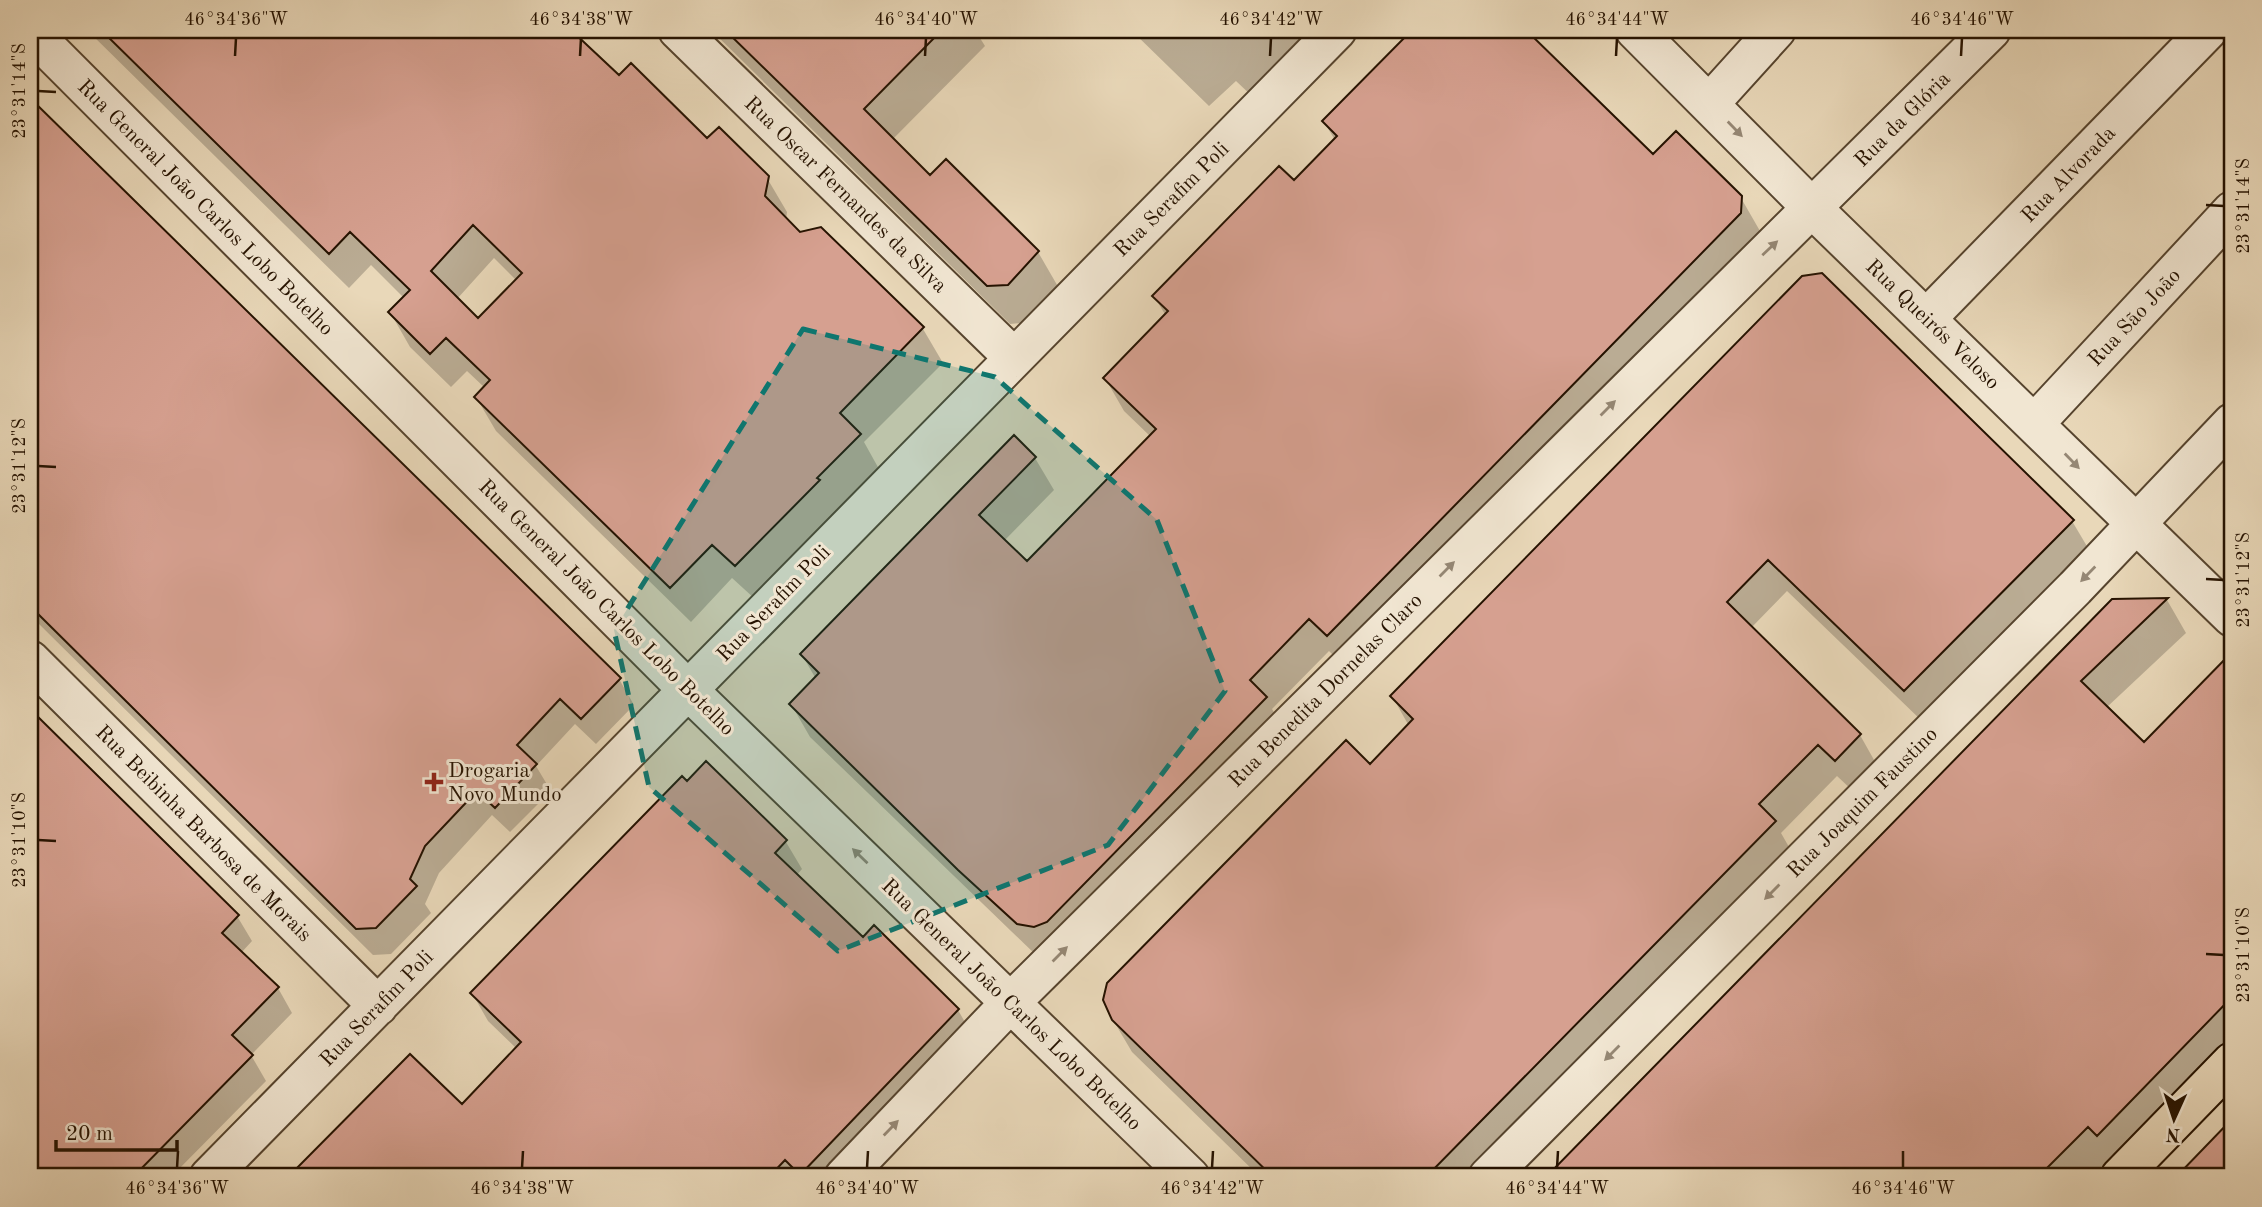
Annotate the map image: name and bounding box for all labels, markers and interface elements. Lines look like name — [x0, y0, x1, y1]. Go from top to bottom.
text: 46°34'36"W — [184, 11, 288, 29]
text: 46°34'38"W — [529, 11, 633, 29]
text: 46°34'40"W — [874, 11, 978, 29]
text: 46°34'42"W — [1219, 11, 1323, 29]
text: 46°34'44"W — [1565, 11, 1669, 29]
text: 46°34'46"W — [1910, 11, 2014, 29]
text: 23°31'14"S — [11, 43, 29, 139]
street label: Rua da Glória — [1851, 68, 1955, 172]
street label: Rua General João Carlos Lobo Botelho — [73, 76, 337, 340]
street label: Rua Oscar Fernandes da Silva — [740, 93, 950, 297]
one-way arrow — [1727, 121, 1744, 138]
street label: Rua Alvorada — [2018, 123, 2120, 227]
street label: Rua Serafim Poli — [1111, 139, 1234, 262]
text: 23°31'14"S — [2235, 158, 2253, 254]
one-way arrow — [1761, 241, 1778, 257]
street label: Rua Queirós Veloso — [1861, 256, 2003, 394]
street label: Rua São João — [2085, 265, 2185, 371]
one-way arrow — [1599, 401, 1616, 417]
text: 23°31'12"S — [11, 418, 29, 514]
one-way arrow — [2064, 452, 2081, 469]
street label: Rua General João Carlos Lobo Botelho — [474, 476, 738, 740]
text: 23°31'12"S — [2235, 532, 2253, 628]
street label: Rua Serafim Poli — [713, 542, 835, 666]
one-way arrow — [1438, 561, 1455, 577]
one-way arrow — [2081, 565, 2097, 582]
street label: Rua Benedita Dornelas Claro — [1225, 590, 1427, 792]
street label: Rua Beibinha Barbosa de Morais — [91, 722, 315, 946]
street label: Rua Joaquim Faustino — [1784, 724, 1942, 882]
place label: Drogaria Novo Mundo — [448, 761, 562, 806]
marker: Drogaria Novo Mundo — [426, 774, 442, 790]
text: 23°31'10"S — [11, 792, 29, 888]
one-way arrow — [853, 848, 869, 865]
street label: Rua General João Carlos Lobo Botelho — [877, 875, 1145, 1135]
one-way arrow — [1764, 883, 1781, 900]
text: 23°31'10"S — [2235, 907, 2253, 1003]
one-way arrow — [1051, 945, 1068, 962]
street label: Rua Serafim Poli — [316, 947, 438, 1071]
one-way arrow — [1604, 1044, 1620, 1061]
north arrow — [2140, 1084, 2210, 1154]
scale bar — [56, 1109, 177, 1153]
one-way arrow — [882, 1120, 898, 1137]
text: 20 m — [66, 1124, 113, 1145]
text: N — [2165, 1124, 2181, 1143]
text: 46°34'36"W — [125, 1180, 229, 1198]
text: 46°34'38"W — [470, 1180, 574, 1198]
text: 46°34'40"W — [815, 1180, 919, 1198]
text: 46°34'42"W — [1160, 1180, 1264, 1198]
text: 46°34'44"W — [1505, 1180, 1609, 1198]
text: 46°34'46"W — [1851, 1180, 1955, 1198]

